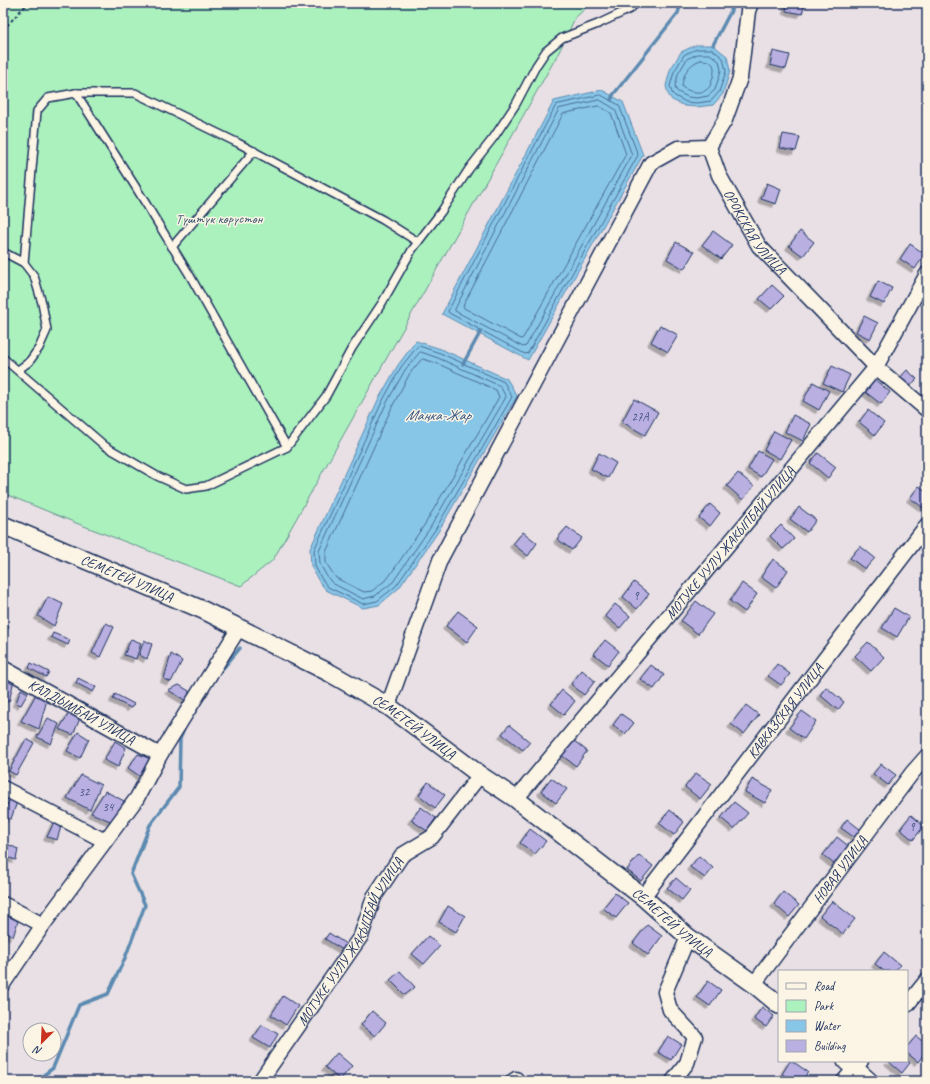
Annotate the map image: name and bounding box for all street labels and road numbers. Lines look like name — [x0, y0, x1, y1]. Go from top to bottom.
street label: ОРОКСКАЯ УЛИЦА — [720, 186, 790, 278]
street label: МОТУКЕ УУЛУ ЖАКЫПБАЙ УЛИЦА — [662, 462, 799, 623]
street label: СЕМЕТЕЙ УЛИЦА — [78, 551, 177, 606]
street label: КАВКАЗСКАЯ УЛИЦА — [744, 660, 828, 762]
street label: КАЛДЫМБАЙ УЛИЦА — [25, 676, 138, 749]
street label: СЕМЕТЕЙ УЛИЦА — [369, 691, 460, 763]
street label: НОВАЯ УЛИЦА — [809, 832, 871, 907]
street label: МОТУКЕ УУЛУ ЖАКЫПБАЙ УЛИЦА — [294, 854, 408, 1029]
street label: СЕМЕТЕЙ УЛИЦА — [629, 884, 716, 961]

